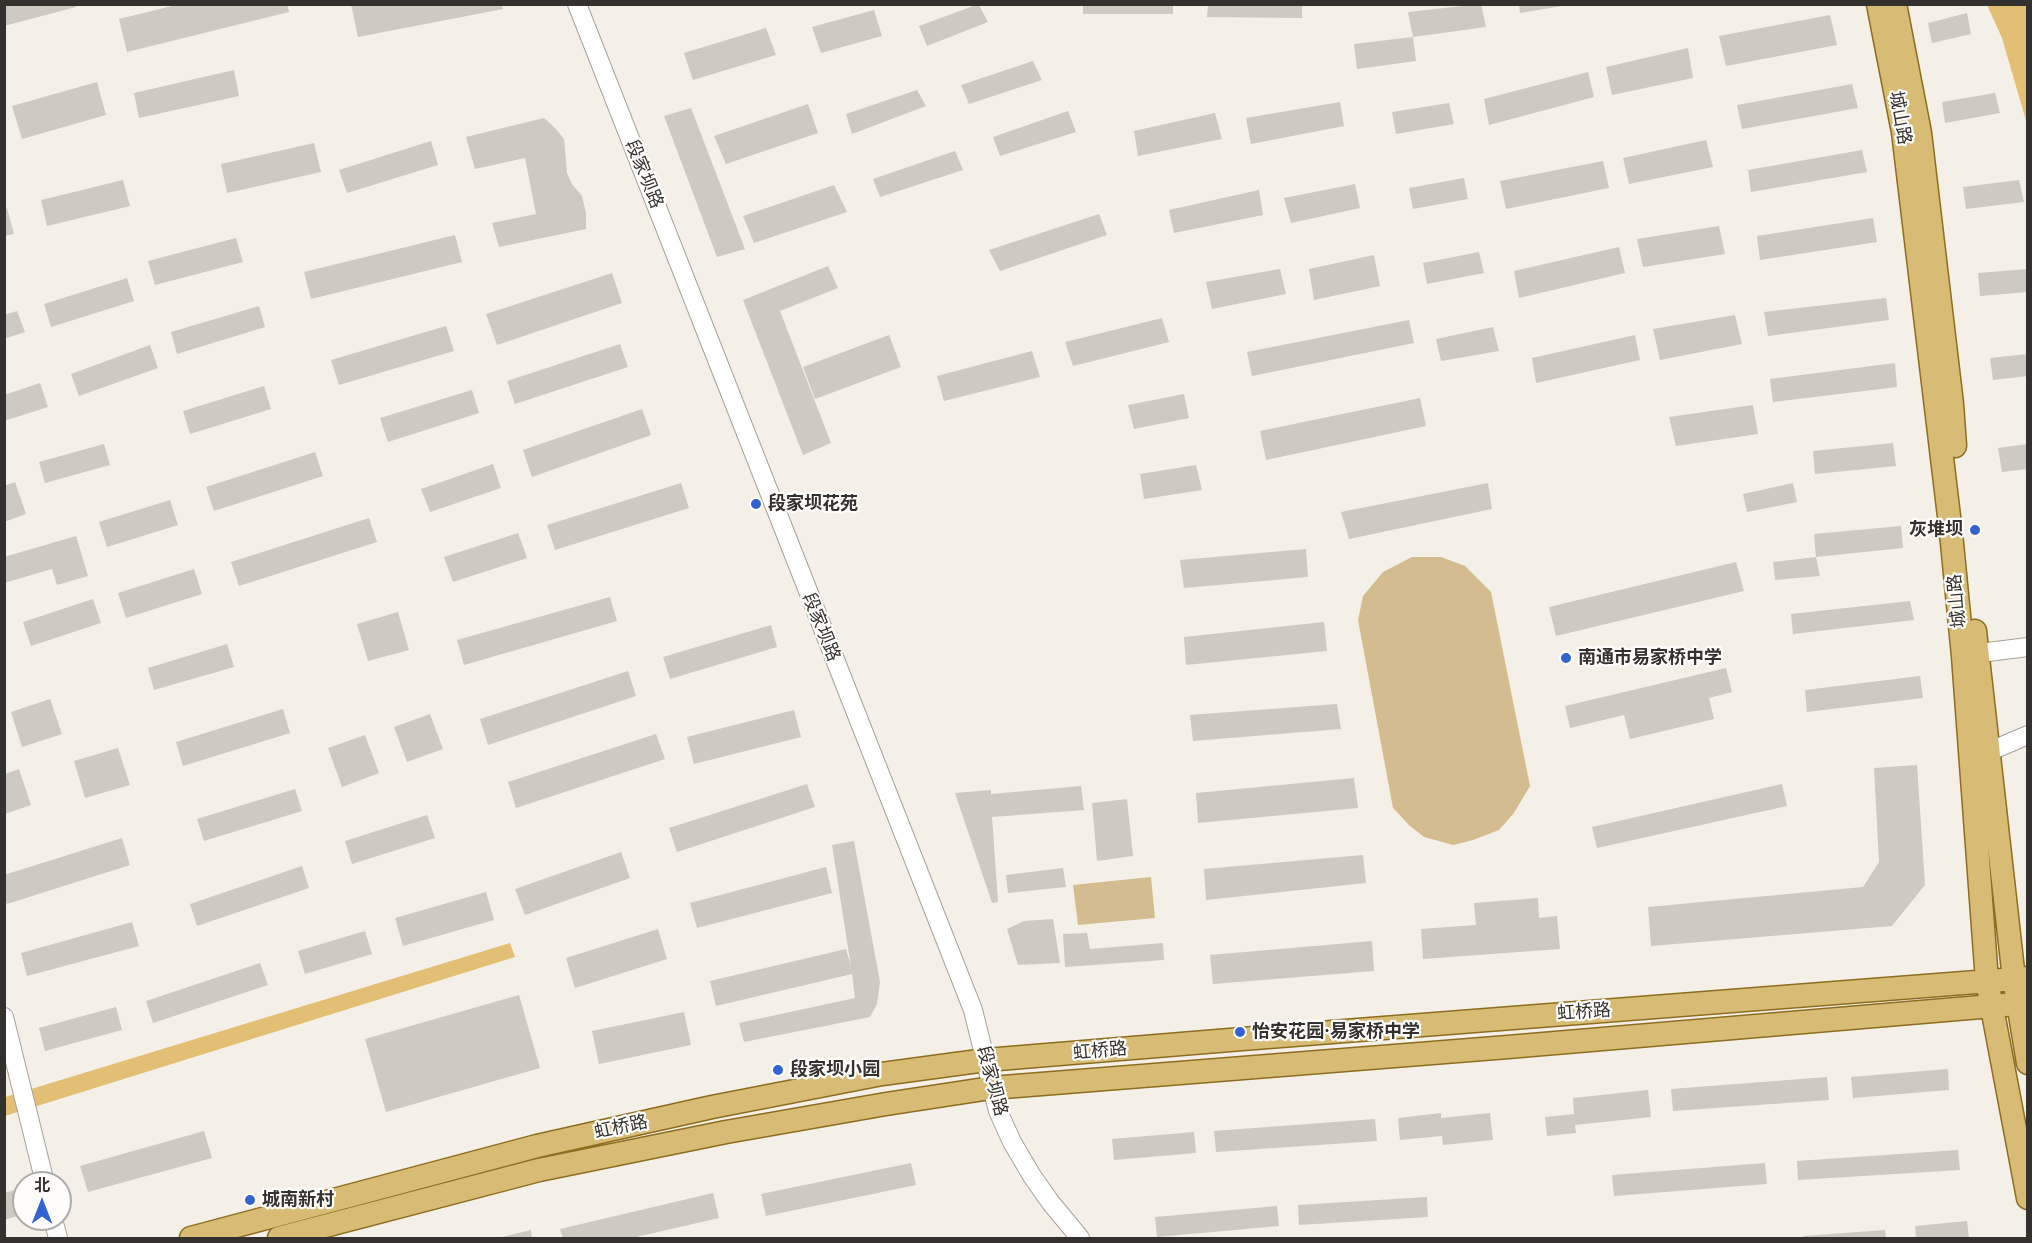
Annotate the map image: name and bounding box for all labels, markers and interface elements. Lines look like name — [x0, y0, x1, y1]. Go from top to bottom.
street label: 城山路 — [1885, 90, 1915, 146]
street label: 段家坝路 — [621, 137, 667, 211]
place label: 段家坝花苑 — [768, 493, 858, 515]
marker: 段家坝花苑 — [749, 497, 763, 511]
place label: 灰堆坝 — [1909, 519, 1963, 541]
marker: 灰堆坝 — [1968, 523, 1982, 537]
street label: 城山路 — [1944, 573, 1970, 629]
street label: 段家坝路 — [798, 590, 844, 664]
place label: 南通市易家桥中学 — [1578, 647, 1722, 669]
marker: 南通市易家桥中学 — [1559, 651, 1573, 665]
street label: 虹桥路 — [1556, 999, 1612, 1025]
place label: 怡安花园·易家桥中学 — [1252, 1021, 1420, 1043]
marker: 怡安花园·易家桥中学 — [1233, 1025, 1247, 1039]
street label: 虹桥路 — [1072, 1038, 1128, 1064]
street label: 段家坝路 — [972, 1043, 1012, 1119]
place label: 段家坝小园 — [790, 1059, 880, 1081]
marker: 段家坝小园 — [771, 1063, 785, 1077]
street label: 虹桥路 — [592, 1111, 650, 1143]
north arrow — [12, 1171, 72, 1231]
text: 北 — [34, 1175, 50, 1195]
place label: 城南新村 — [262, 1189, 334, 1211]
marker: 城南新村 — [243, 1193, 257, 1207]

